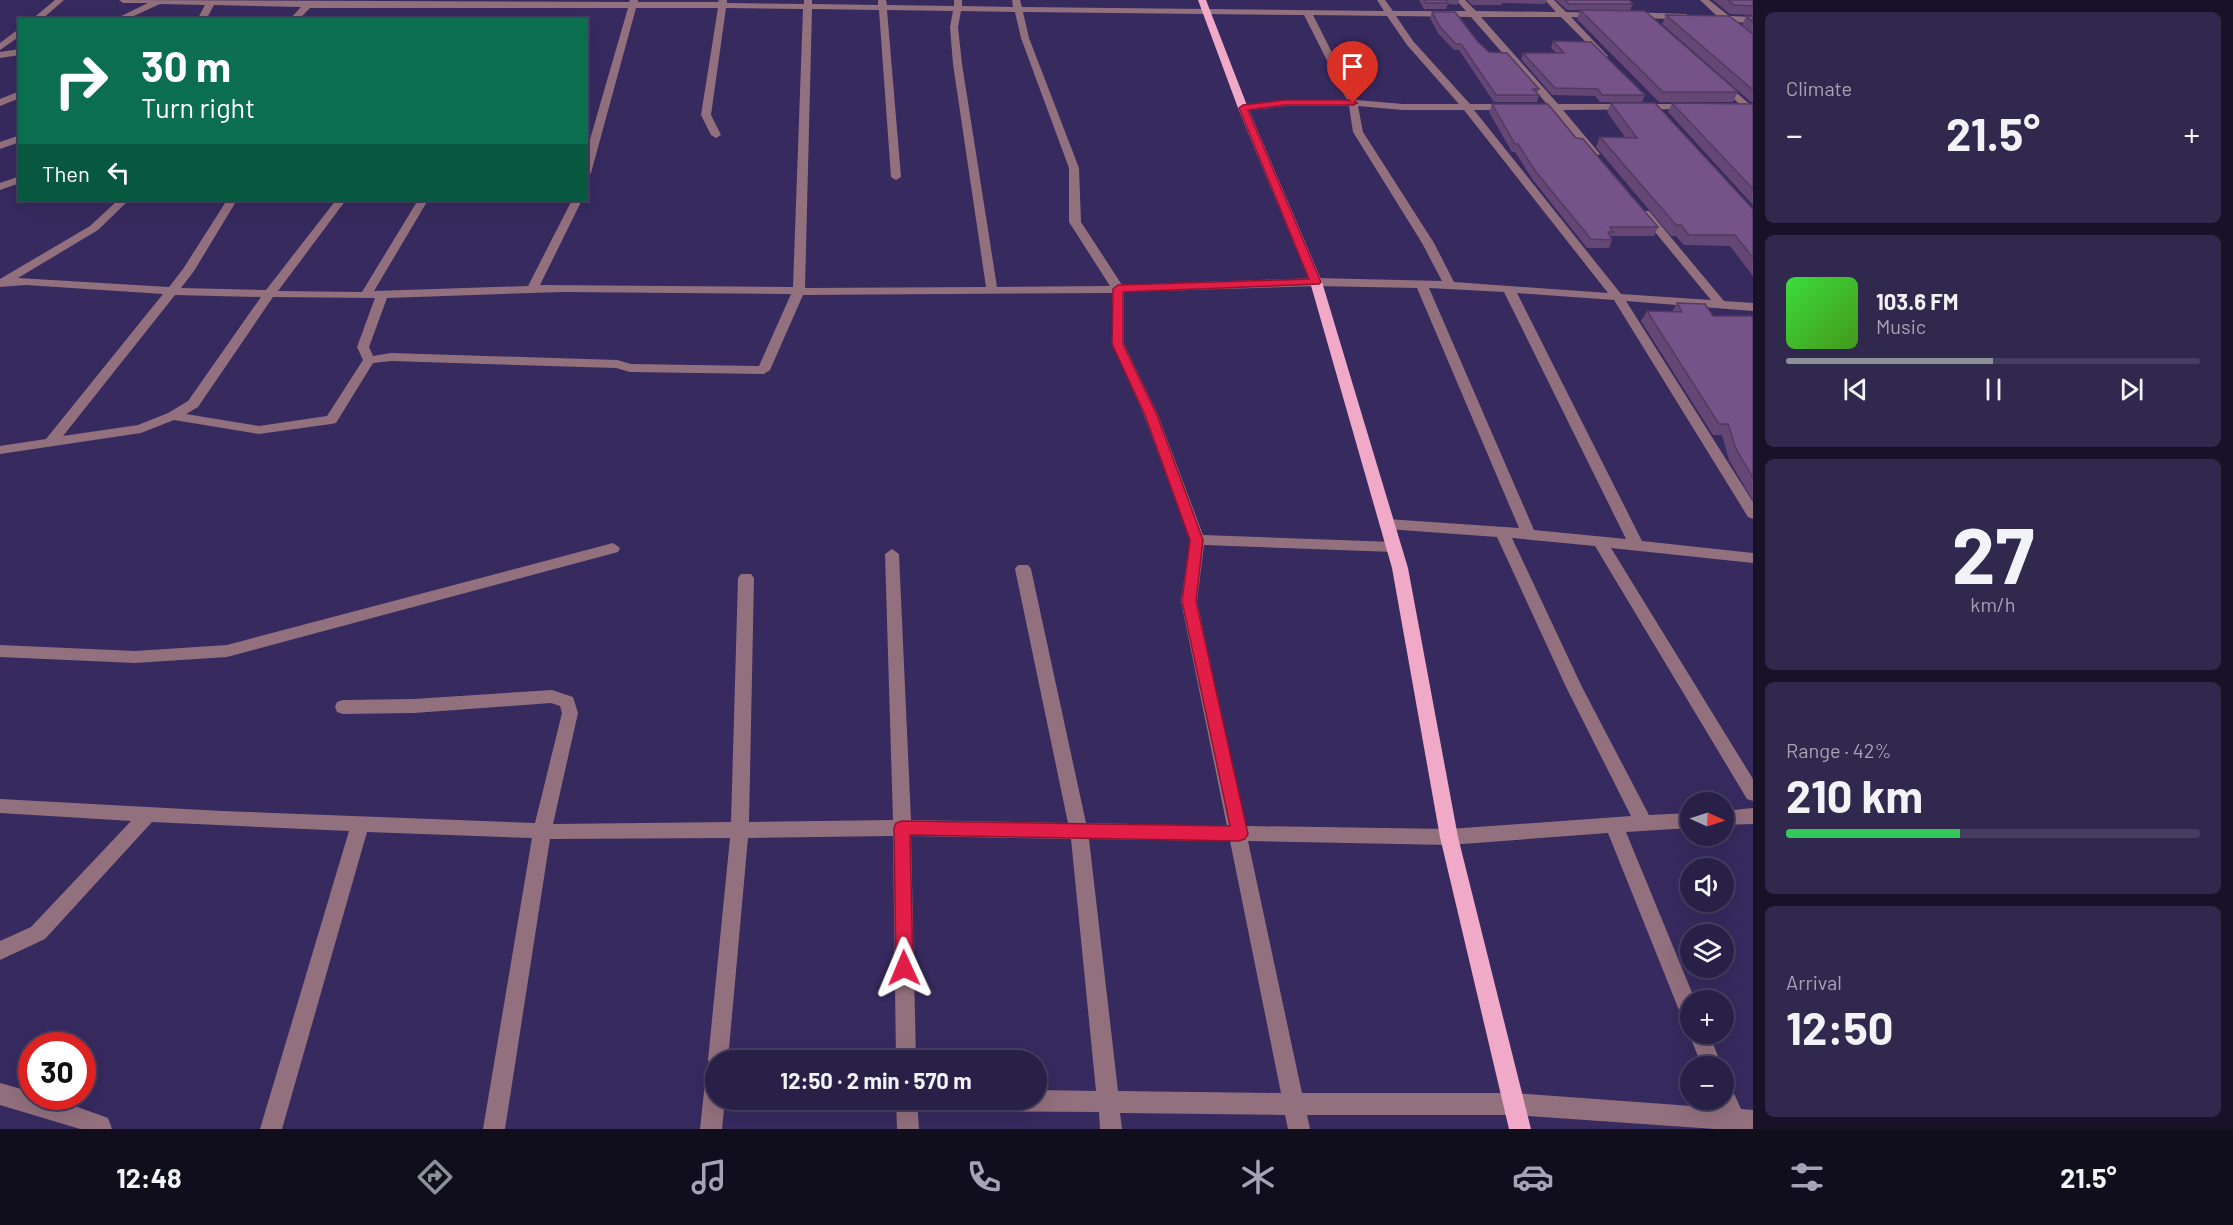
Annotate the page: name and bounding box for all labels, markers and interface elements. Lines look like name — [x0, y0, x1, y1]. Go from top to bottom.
text: 30 m — [141, 40, 231, 90]
pin — [1327, 41, 1378, 103]
icon: right — [42, 42, 120, 120]
icon: arrive — [1336, 50, 1369, 83]
text: Climate — [1786, 76, 1852, 100]
text: Turn right — [141, 91, 255, 123]
text: 21.5° — [1946, 106, 2040, 160]
text: − — [1786, 114, 1803, 154]
text: + — [2184, 114, 2200, 154]
icon: left — [102, 156, 135, 189]
text: Then — [42, 160, 90, 186]
text: 103.6 FM — [1876, 288, 1958, 314]
text: Music — [1876, 314, 1926, 338]
icon: previous — [1839, 373, 1872, 406]
icon: pause — [1977, 373, 2010, 406]
icon: next — [2115, 373, 2148, 406]
text: 27 — [1952, 506, 2034, 600]
text: km/h — [1970, 592, 2016, 616]
text: Range · 42% — [1786, 738, 1892, 762]
text: 210 km — [1786, 768, 1923, 822]
north arrow — [1680, 792, 1734, 846]
map controls — [1680, 792, 1734, 1110]
button: sound — [1680, 858, 1734, 912]
button: layers — [1680, 924, 1734, 978]
position arrow — [872, 936, 936, 1000]
text: Arrival — [1786, 970, 1842, 994]
button: + — [1680, 990, 1734, 1044]
text: 12:50 — [1786, 1000, 1893, 1054]
speed limit sign: 30 — [18, 1032, 96, 1110]
button: − — [1680, 1056, 1734, 1110]
text: 12:50 · 2 min · 570 m — [780, 1067, 972, 1093]
icon: directions — [414, 1156, 456, 1198]
icon: music — [688, 1156, 730, 1198]
icon: phone — [963, 1156, 1005, 1198]
icon: climate — [1237, 1156, 1279, 1198]
icon: car — [1512, 1156, 1554, 1198]
icon: filters — [1786, 1156, 1828, 1198]
text: 12:48 — [116, 1161, 182, 1193]
text: 21.5° — [2060, 1161, 2117, 1193]

